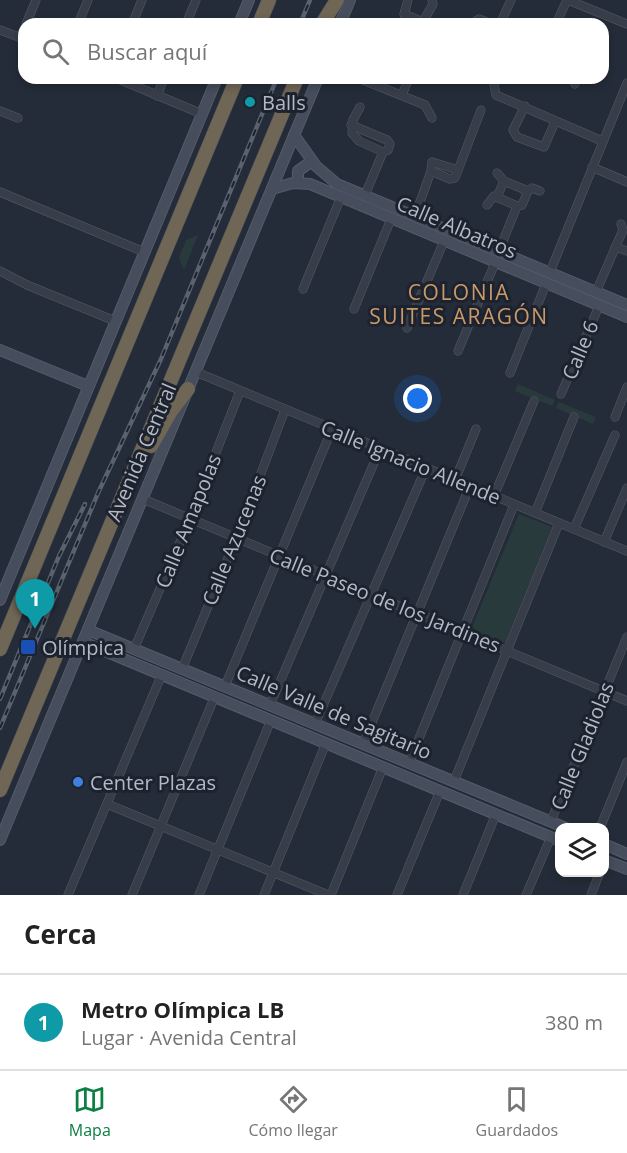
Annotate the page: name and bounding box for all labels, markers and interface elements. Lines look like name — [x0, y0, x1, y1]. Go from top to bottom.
search box — [18, 18, 609, 84]
icon: search — [39, 35, 72, 68]
text: Buscar aquí — [87, 36, 207, 66]
place label: Balls — [262, 89, 306, 116]
marker: Balls — [243, 95, 257, 109]
street label: Calle Albatros — [393, 190, 521, 264]
district label: COLONIA SUITES ARAGÓN — [369, 278, 549, 330]
street label: Calle 6 — [556, 316, 604, 384]
street label: Avenida Central — [100, 379, 182, 525]
your location — [403, 384, 432, 413]
street label: Calle Ignacio Allende — [317, 414, 505, 510]
street label: Calle Amapolas — [149, 450, 227, 592]
street label: Calle Azucenas — [196, 471, 272, 609]
street label: Calle Paseo de los Jardines — [266, 541, 504, 659]
pin: 1 — [15, 580, 54, 629]
place label: Olímpica — [42, 634, 124, 661]
marker: Olímpica — [19, 638, 37, 656]
street label: Calle Valle de Sagitario — [232, 659, 436, 765]
street label: Calle Gladiolas — [544, 678, 620, 814]
place label: Center Plazas — [90, 769, 216, 796]
marker: Center Plazas — [71, 775, 85, 789]
map controls — [555, 823, 609, 877]
button: layers — [555, 823, 609, 877]
text: Cerca — [24, 916, 97, 952]
text: Metro Olímpica LB — [81, 994, 284, 1024]
text: 1 — [38, 1009, 49, 1036]
text: 380 m — [545, 1009, 603, 1036]
text: Lugar · Avenida Central — [81, 1024, 297, 1051]
tab: Mapa — [69, 1083, 111, 1141]
tab: Cómo llegar — [248, 1083, 338, 1141]
tab: Guardados — [476, 1083, 558, 1141]

